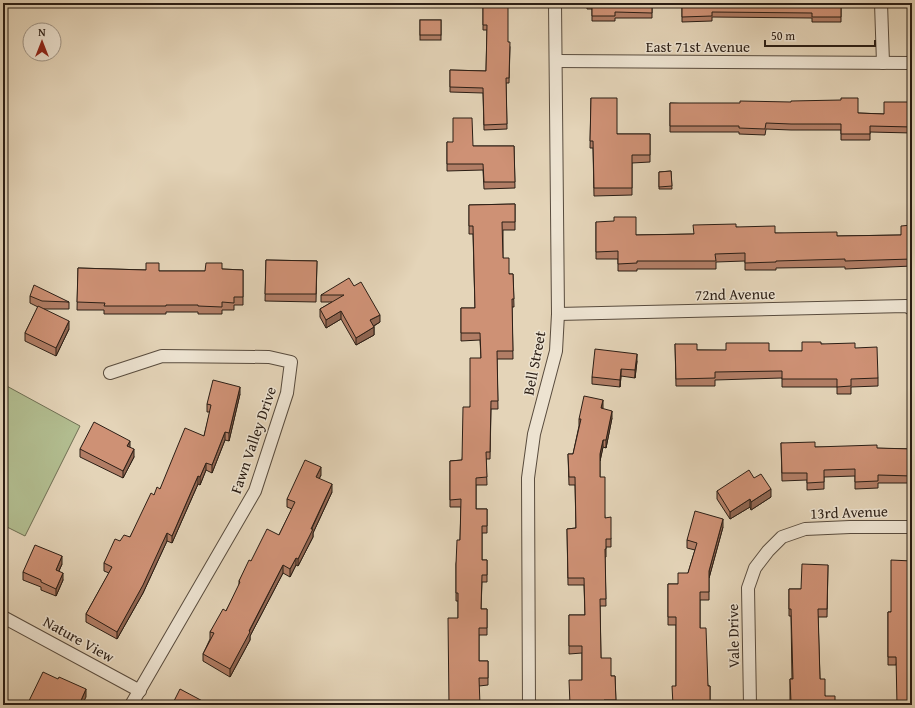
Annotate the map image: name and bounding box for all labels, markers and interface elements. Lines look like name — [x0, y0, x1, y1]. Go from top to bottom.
north arrow — [22, 22, 62, 62]
scale bar — [765, 22, 875, 48]
text: N — [38, 24, 46, 40]
text: 50 m — [771, 27, 795, 44]
street label: East 71st Avenue — [646, 36, 750, 57]
street label: 72nd Avenue — [695, 283, 775, 305]
street label: Bell Street — [517, 328, 551, 397]
street label: Fawn Valley Drive — [225, 384, 281, 496]
street label: 13rd Avenue — [810, 500, 888, 524]
street label: Vale Drive — [722, 604, 744, 668]
street label: Nature View — [40, 611, 119, 667]

